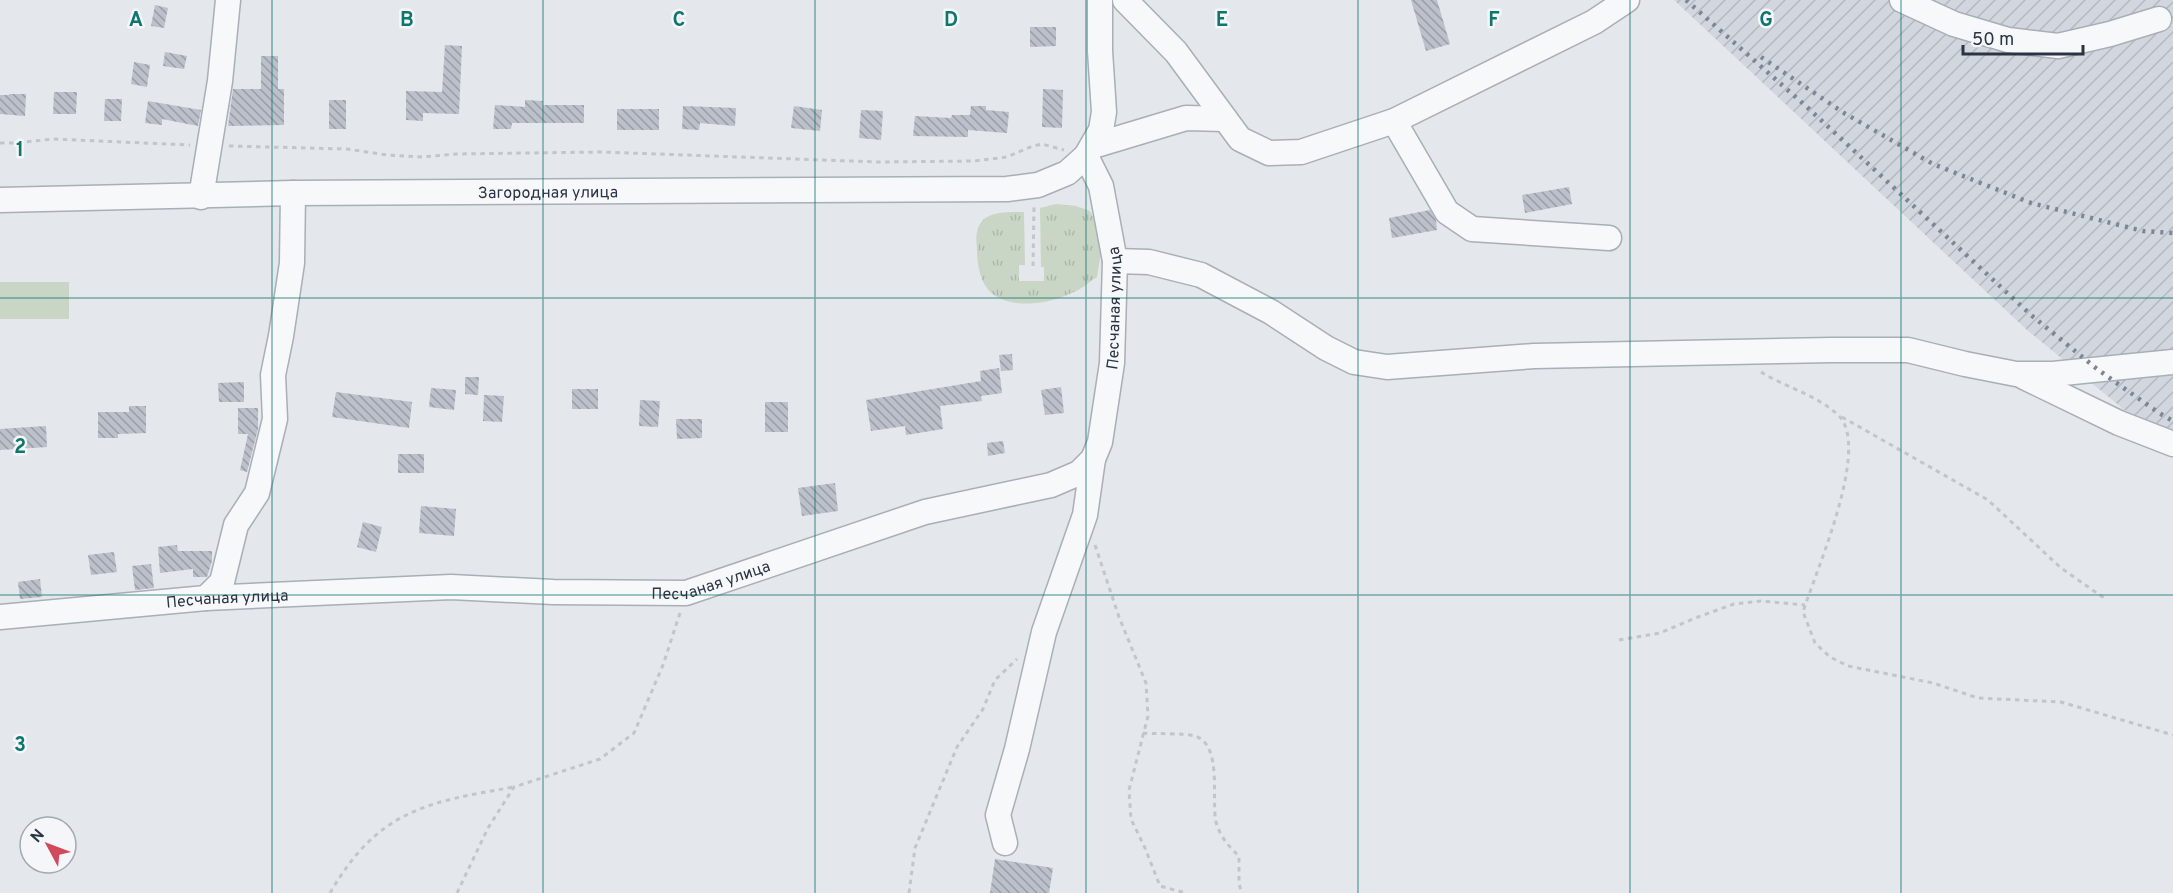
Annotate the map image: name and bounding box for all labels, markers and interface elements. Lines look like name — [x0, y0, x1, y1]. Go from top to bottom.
text: A — [129, 8, 143, 34]
text: B — [400, 8, 414, 34]
text: C — [673, 8, 685, 34]
text: D — [944, 8, 958, 34]
text: E — [1216, 8, 1228, 34]
text: F — [1488, 8, 1500, 34]
text: G — [1759, 8, 1773, 34]
scale bar — [1963, 18, 2083, 56]
text: 50 m — [1972, 29, 2014, 52]
text: 1 — [16, 138, 24, 164]
street label: Загородная улица — [478, 183, 618, 204]
street label: Песчаная улица — [1103, 245, 1128, 371]
text: 2 — [14, 435, 26, 461]
street label: Песчаная улица — [651, 557, 773, 605]
street label: Песчаная улица — [165, 586, 289, 614]
text: 3 — [14, 733, 26, 759]
north arrow — [18, 815, 78, 875]
text: N — [27, 826, 50, 847]

